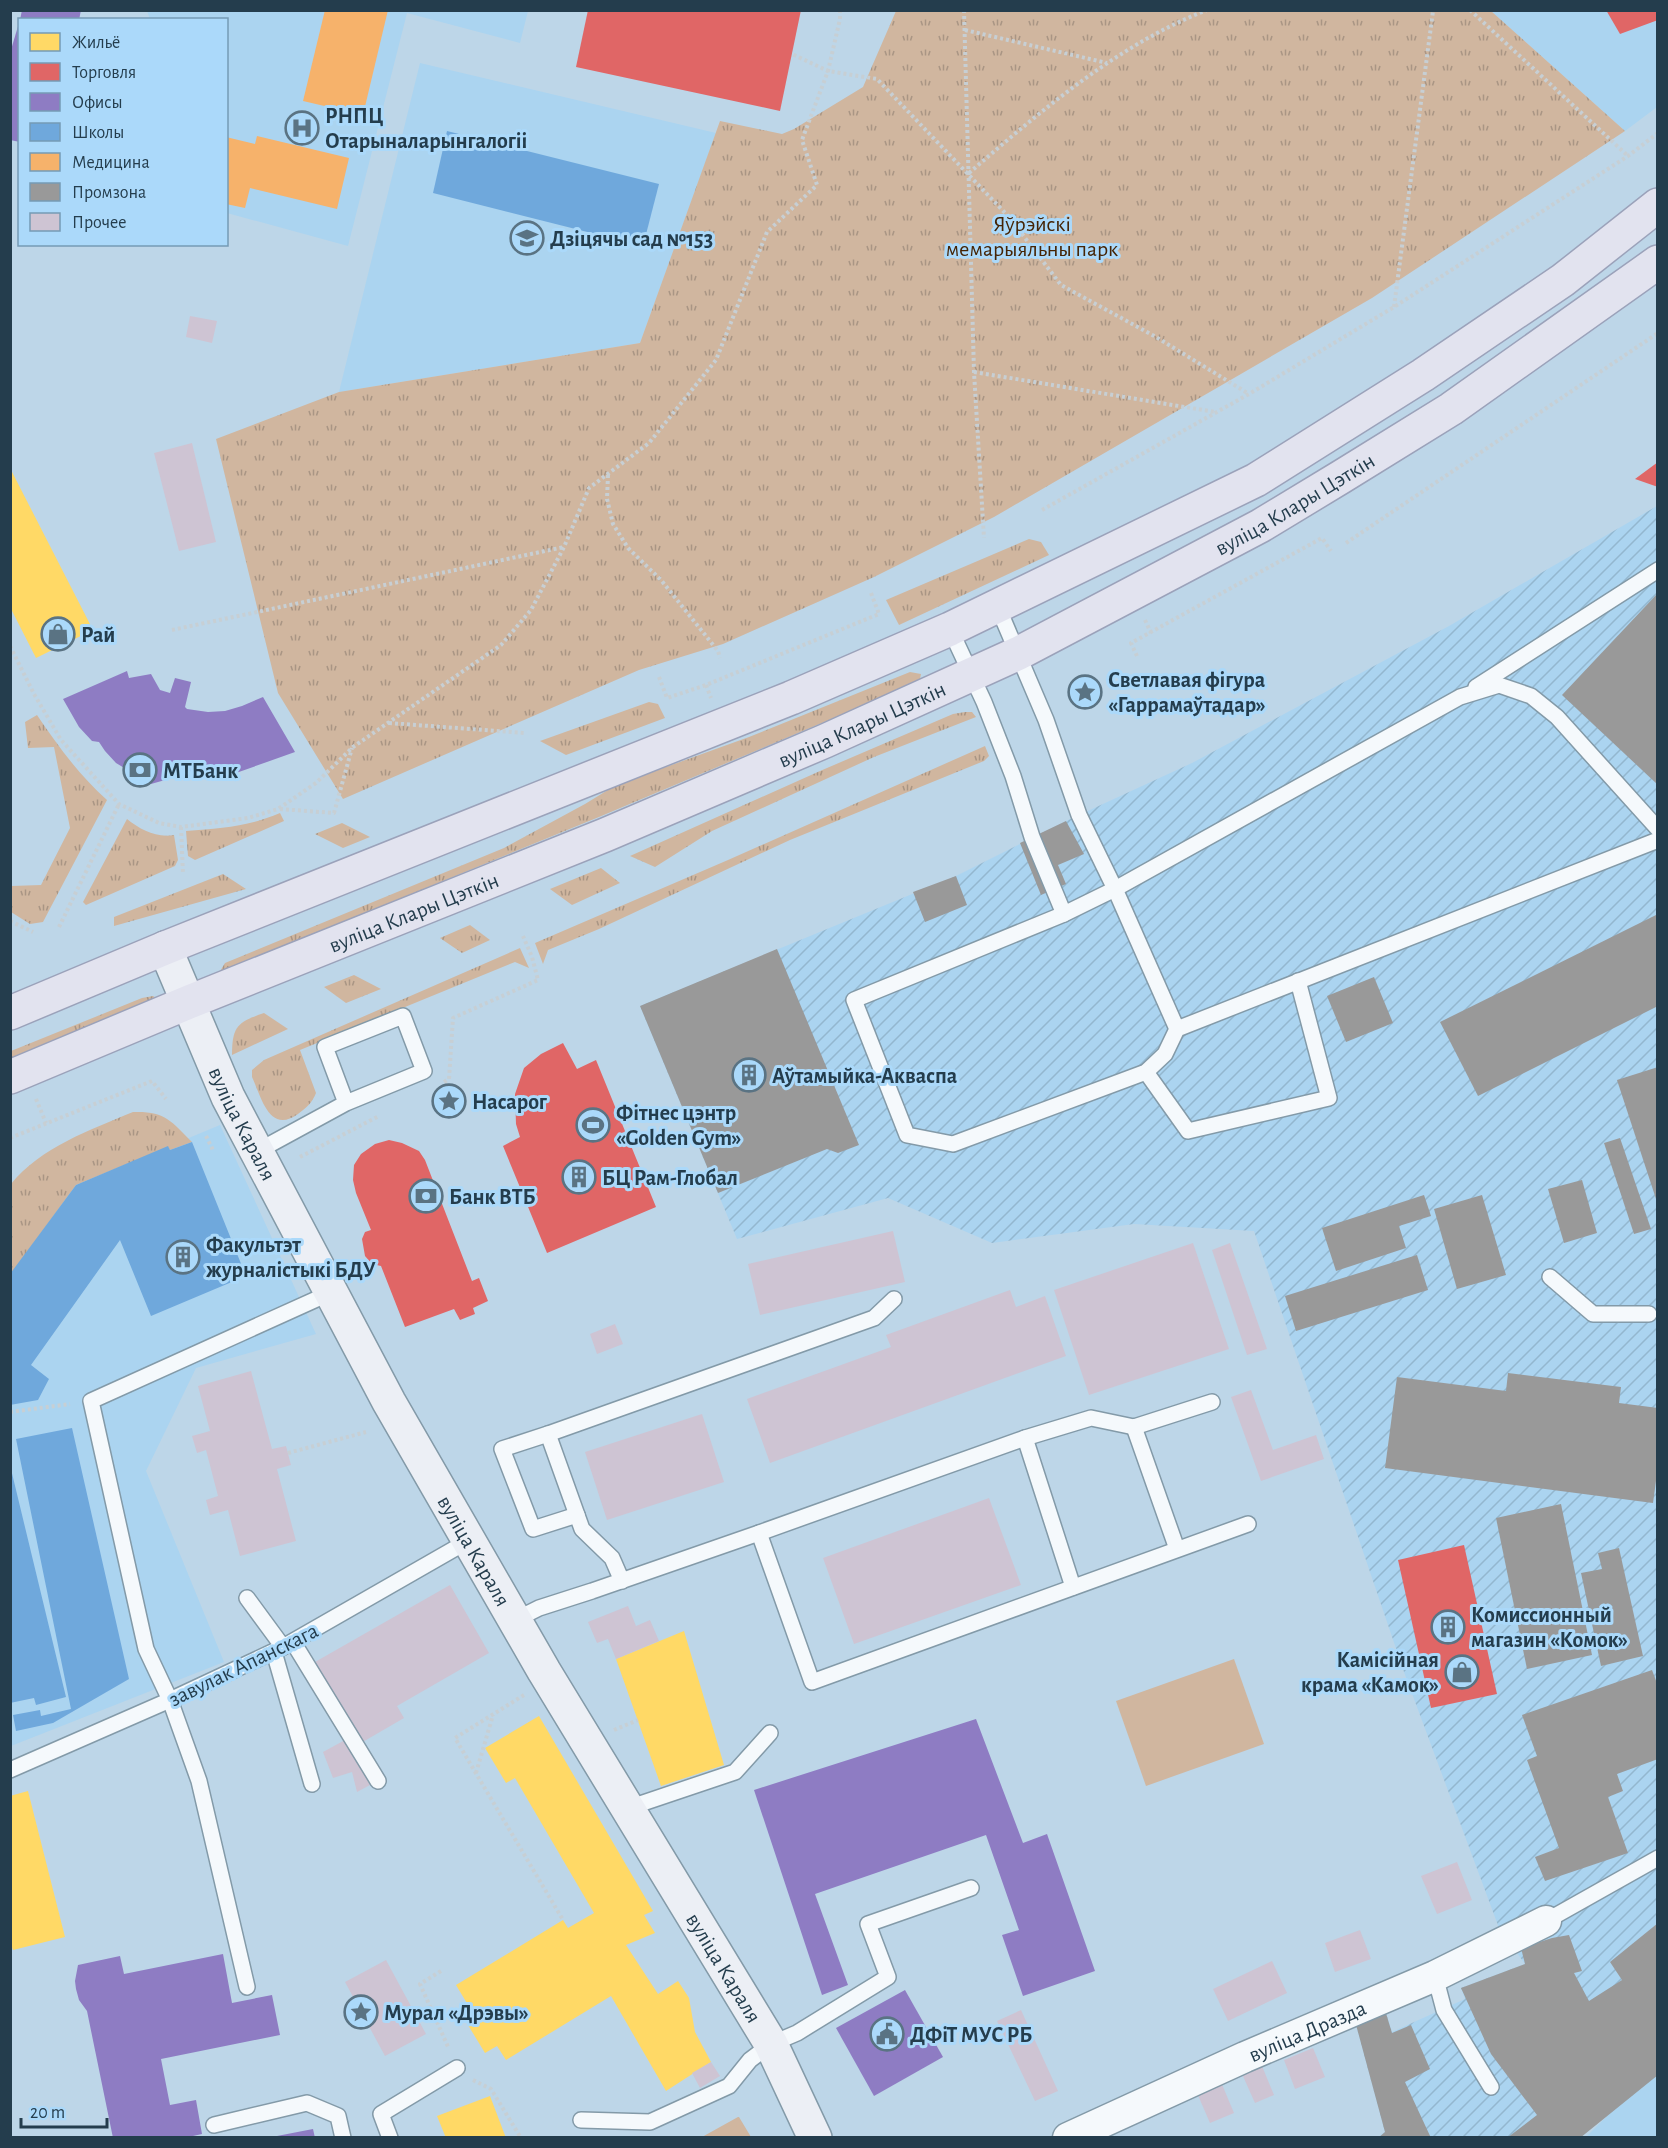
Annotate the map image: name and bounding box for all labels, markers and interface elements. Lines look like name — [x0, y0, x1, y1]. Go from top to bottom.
legend — [18, 18, 228, 246]
text: Жильё — [72, 34, 120, 52]
text: Торговля — [72, 64, 136, 82]
text: Офисы — [72, 94, 123, 112]
place label: РНПЦ Отарыналарынгалогіі — [325, 105, 527, 152]
hospital icon: РНПЦ Отарыналарынгалогіі — [284, 110, 320, 146]
text: Школы — [72, 124, 124, 142]
text: Медицина — [72, 154, 150, 172]
text: Промзона — [72, 184, 146, 202]
park label: Яўрэйскі мемарыяльны парк — [946, 213, 1118, 260]
text: Прочее — [72, 214, 127, 232]
school or university icon: Дзіцячы сад №153 — [509, 220, 545, 256]
place label: Дзіцячы сад №153 — [550, 228, 713, 250]
street label: вуліца Клары Цэткін — [1212, 449, 1379, 560]
shop icon: Рай — [40, 616, 76, 652]
place label: Рай — [81, 624, 115, 646]
place label: Светлавая фігура «Гаррамаўтадар» — [1108, 669, 1266, 717]
place icon: Светлавая фігура «Гаррамаўтадар» — [1067, 674, 1103, 710]
street label: вуліца Клары Цэткін — [775, 678, 949, 772]
bank icon: МТБанк — [122, 752, 158, 788]
place label: МТБанк — [163, 760, 238, 782]
street label: вуліца Клары Цэткін — [326, 869, 502, 957]
building icon: Аўтамыйка-Акваспа — [731, 1057, 767, 1093]
street label: вуліца Караля — [205, 1064, 280, 1184]
place label: Аўтамыйка-Акваспа — [772, 1065, 957, 1088]
place icon: Насарог — [431, 1083, 467, 1119]
place label: Насарог — [472, 1091, 548, 1113]
place label: Фітнес цэнтр «Golden Gym» — [616, 1102, 742, 1150]
sports icon: Фітнес цэнтр «Golden Gym» — [575, 1107, 611, 1143]
building icon: БЦ Рам-Глобал — [561, 1159, 597, 1195]
place label: БЦ Рам-Глобал — [602, 1167, 738, 1189]
bank icon: Банк ВТБ — [408, 1178, 444, 1214]
place label: Банк ВТБ — [449, 1186, 536, 1208]
place label: Факультэт журналістыкі БДУ — [206, 1234, 376, 1282]
building icon: Факультэт журналістыкі БДУ — [165, 1239, 201, 1275]
street label: вуліца Караля — [433, 1492, 514, 1610]
place label: Комиссионный магазин «Комок» — [1471, 1604, 1628, 1651]
building icon: Комиссионный магазин «Комок» — [1430, 1609, 1466, 1645]
street label: завулак Апанскага — [165, 1619, 322, 1711]
place label: Камісійная крама «Камок» — [1301, 1649, 1439, 1696]
shop icon: Камісійная крама «Камок» — [1444, 1654, 1480, 1690]
street label: вуліца Караля — [682, 1909, 765, 2027]
place icon: Мурал «Дрэвы» — [343, 1994, 379, 2030]
street label: вуліца Дразда — [1245, 1997, 1369, 2066]
place label: Мурал «Дрэвы» — [384, 2002, 529, 2025]
public building icon: ДФіТ МУС РБ — [869, 2016, 905, 2052]
place label: ДФіТ МУС РБ — [910, 2024, 1032, 2046]
scale bar — [21, 2091, 106, 2129]
text: 20 m — [30, 2104, 65, 2122]

